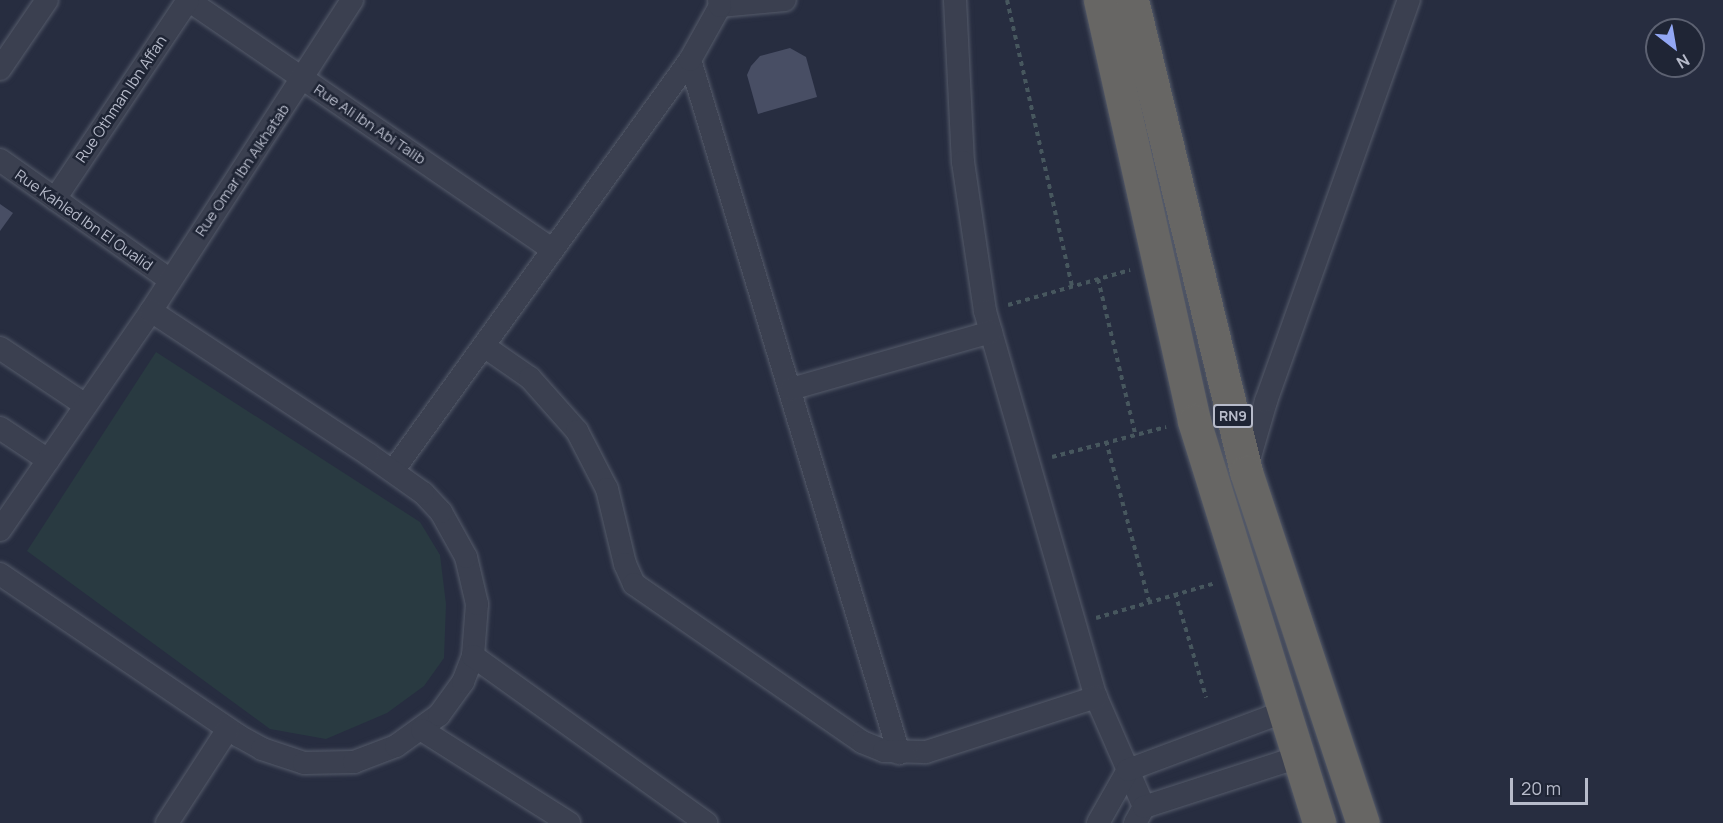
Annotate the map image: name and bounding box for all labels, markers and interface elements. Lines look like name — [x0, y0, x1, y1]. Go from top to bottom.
north arrow — [1645, 18, 1705, 78]
street label: Rue Othman Ibn Affan — [72, 32, 170, 166]
text: N — [1673, 49, 1694, 74]
street label: Rue Ali Ibn Abi Talib — [311, 80, 429, 168]
street label: Rue Omar Ibn Alkhatab — [191, 100, 293, 240]
street label: Rue Kahled Ibn El Oualid — [12, 166, 156, 274]
road number: RN9 — [1212, 405, 1254, 427]
scale bar — [1513, 766, 1591, 804]
text: 20 m — [1521, 776, 1561, 800]

